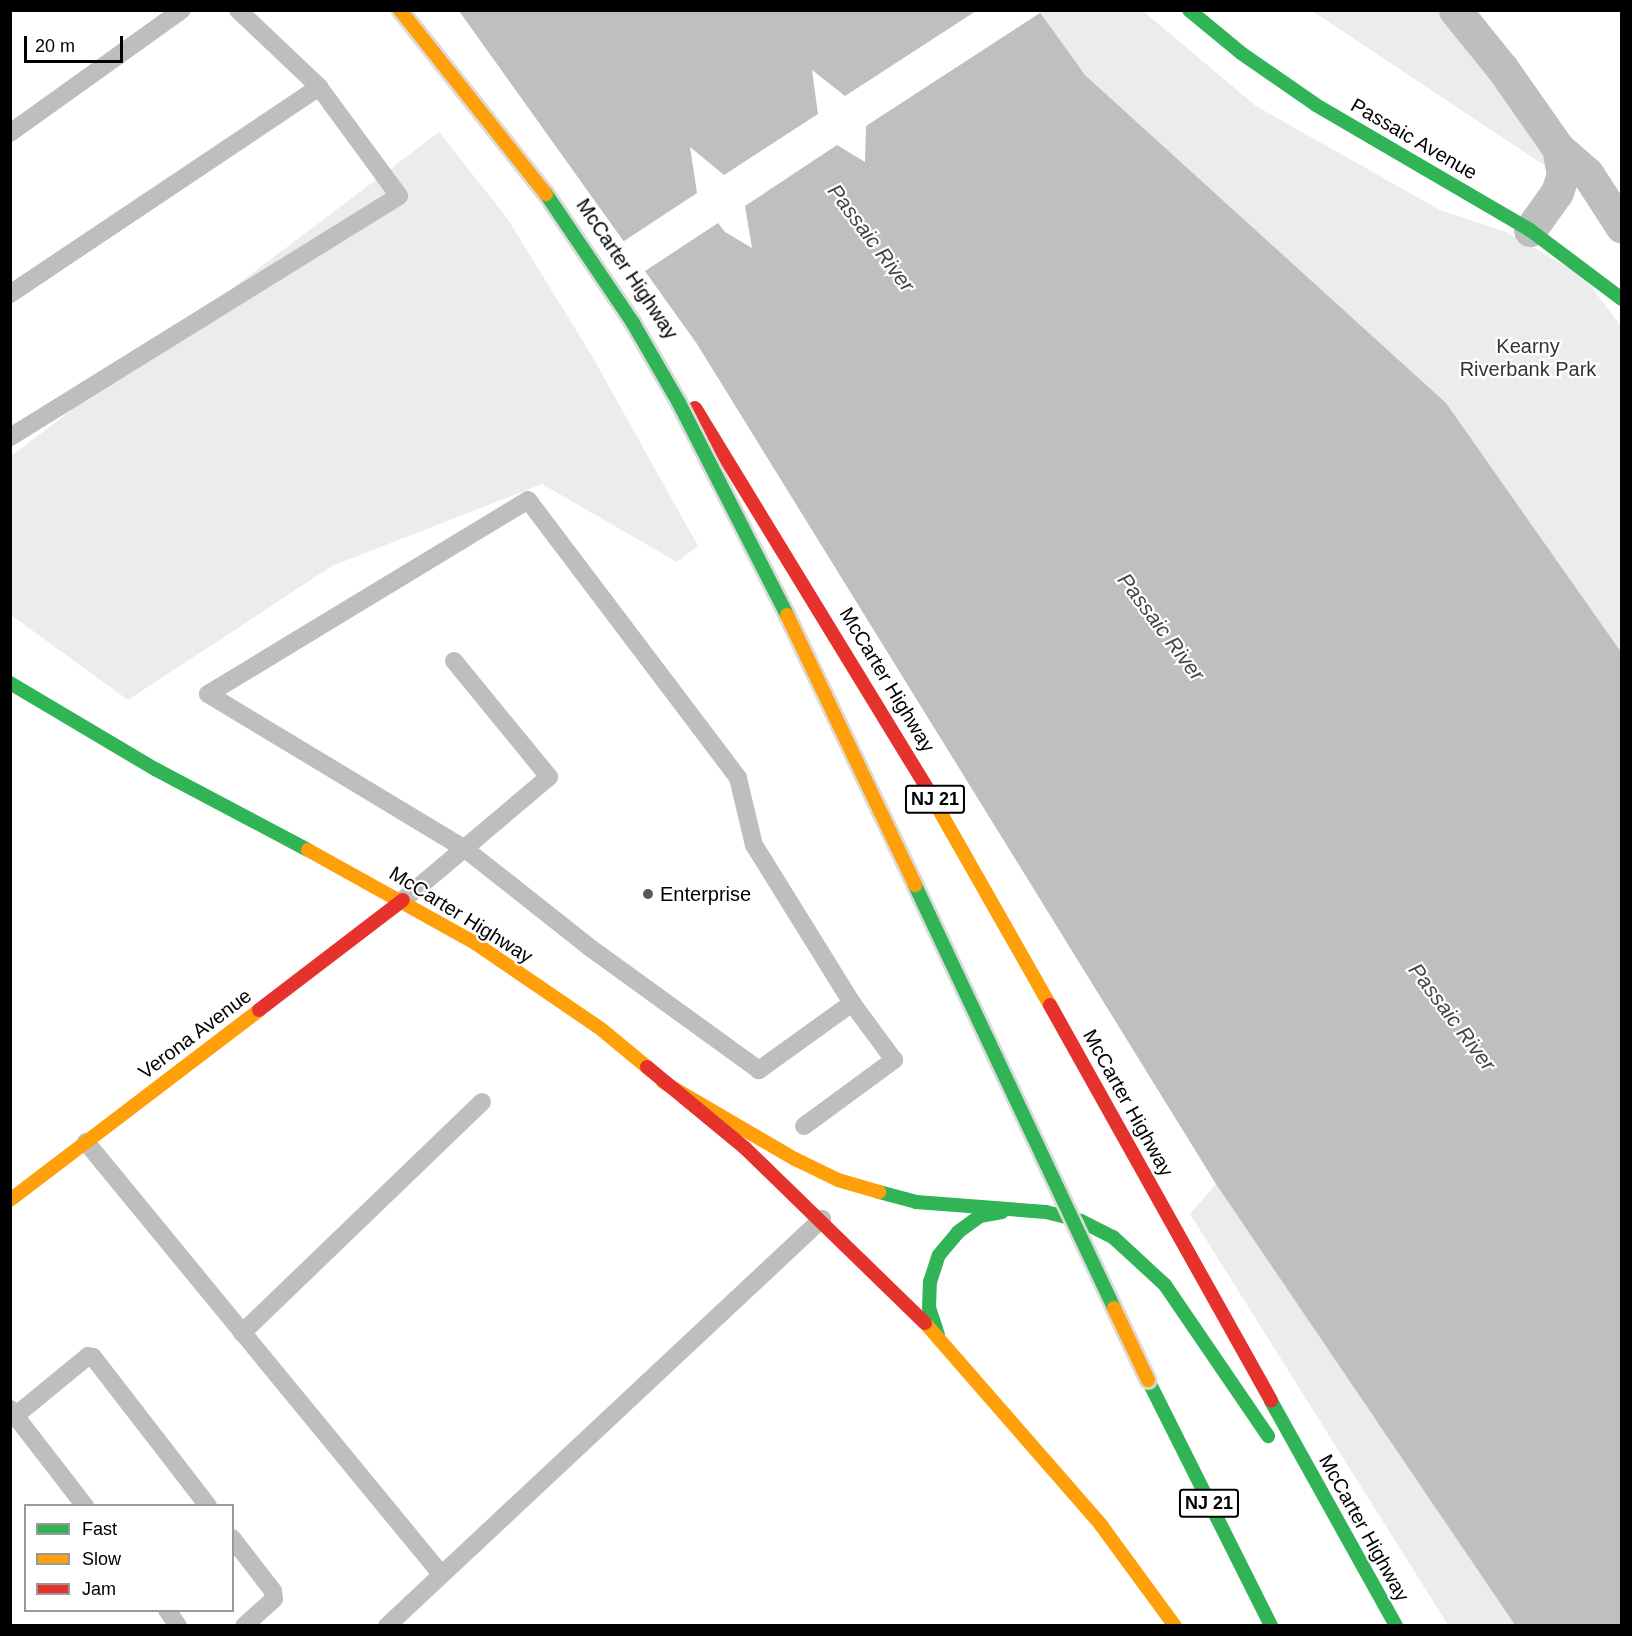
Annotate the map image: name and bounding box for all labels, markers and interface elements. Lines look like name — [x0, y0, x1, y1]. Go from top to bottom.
scale bar — [27, 24, 126, 62]
text: 20 m — [35, 36, 75, 56]
street label: Passaic Avenue — [1346, 93, 1482, 185]
water label: Passaic River — [822, 179, 920, 297]
street label: McCarter Highway — [571, 194, 683, 344]
park label: Kearny Riverbank Park — [1460, 335, 1596, 382]
water label: Passaic River — [1112, 568, 1210, 686]
street label: McCarter Highway — [834, 603, 940, 757]
road number: NJ 21 — [904, 784, 966, 814]
street label: McCarter Highway — [385, 861, 537, 969]
place label: Enterprise — [660, 882, 751, 906]
marker: Enterprise — [641, 887, 655, 901]
water label: Passaic River — [1403, 958, 1501, 1076]
street label: Verona Avenue — [133, 983, 257, 1085]
street label: McCarter Highway — [1078, 1025, 1178, 1181]
street label: McCarter Highway — [1314, 1450, 1414, 1606]
road number: NJ 21 — [1178, 1488, 1240, 1518]
legend — [24, 1504, 234, 1612]
text: Fast — [82, 1519, 117, 1539]
text: Slow — [82, 1549, 121, 1569]
text: Jam — [82, 1579, 116, 1599]

